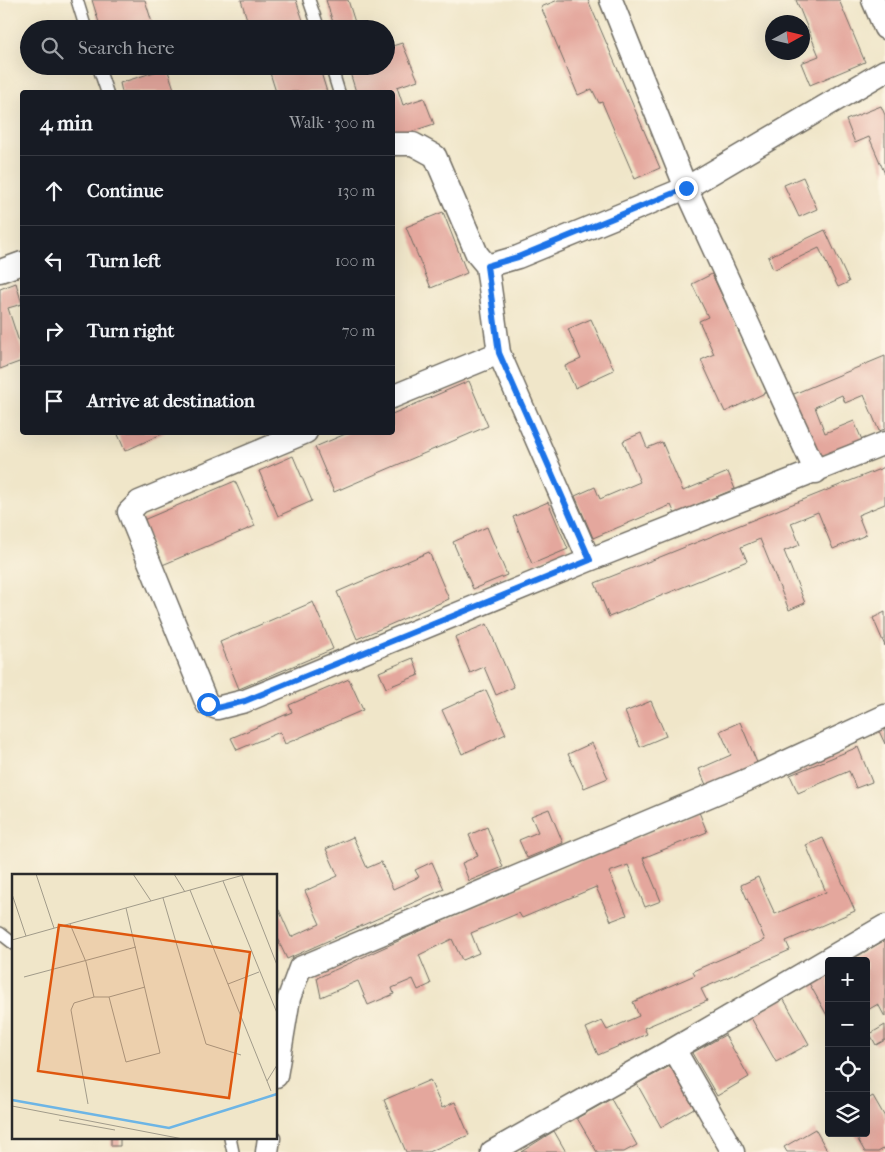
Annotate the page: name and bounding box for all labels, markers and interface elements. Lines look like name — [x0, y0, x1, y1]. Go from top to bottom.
north arrow — [765, 15, 810, 60]
search box — [20, 20, 395, 75]
icon: search — [38, 34, 66, 62]
text: Search here — [78, 37, 174, 59]
text: 4 min — [40, 111, 93, 135]
text: Walk · 300 m — [289, 113, 375, 132]
icon: ahead — [40, 177, 68, 205]
route end — [675, 177, 698, 200]
text: Continue — [87, 180, 163, 202]
text: 130 m — [337, 181, 375, 200]
icon: left — [40, 247, 68, 275]
text: Turn left — [87, 250, 161, 272]
text: 100 m — [335, 251, 375, 270]
icon: right — [40, 317, 68, 345]
text: Turn right — [87, 320, 174, 342]
text: 70 m — [342, 321, 375, 340]
icon: arrive — [40, 387, 68, 415]
text: Arrive at destination — [87, 390, 255, 412]
route start — [197, 693, 220, 716]
inset map — [12, 874, 278, 1140]
map controls — [825, 957, 870, 1137]
button: + — [825, 957, 870, 1002]
button: − — [825, 1002, 870, 1047]
button: locate — [825, 1047, 870, 1092]
button: layers — [825, 1092, 870, 1137]

